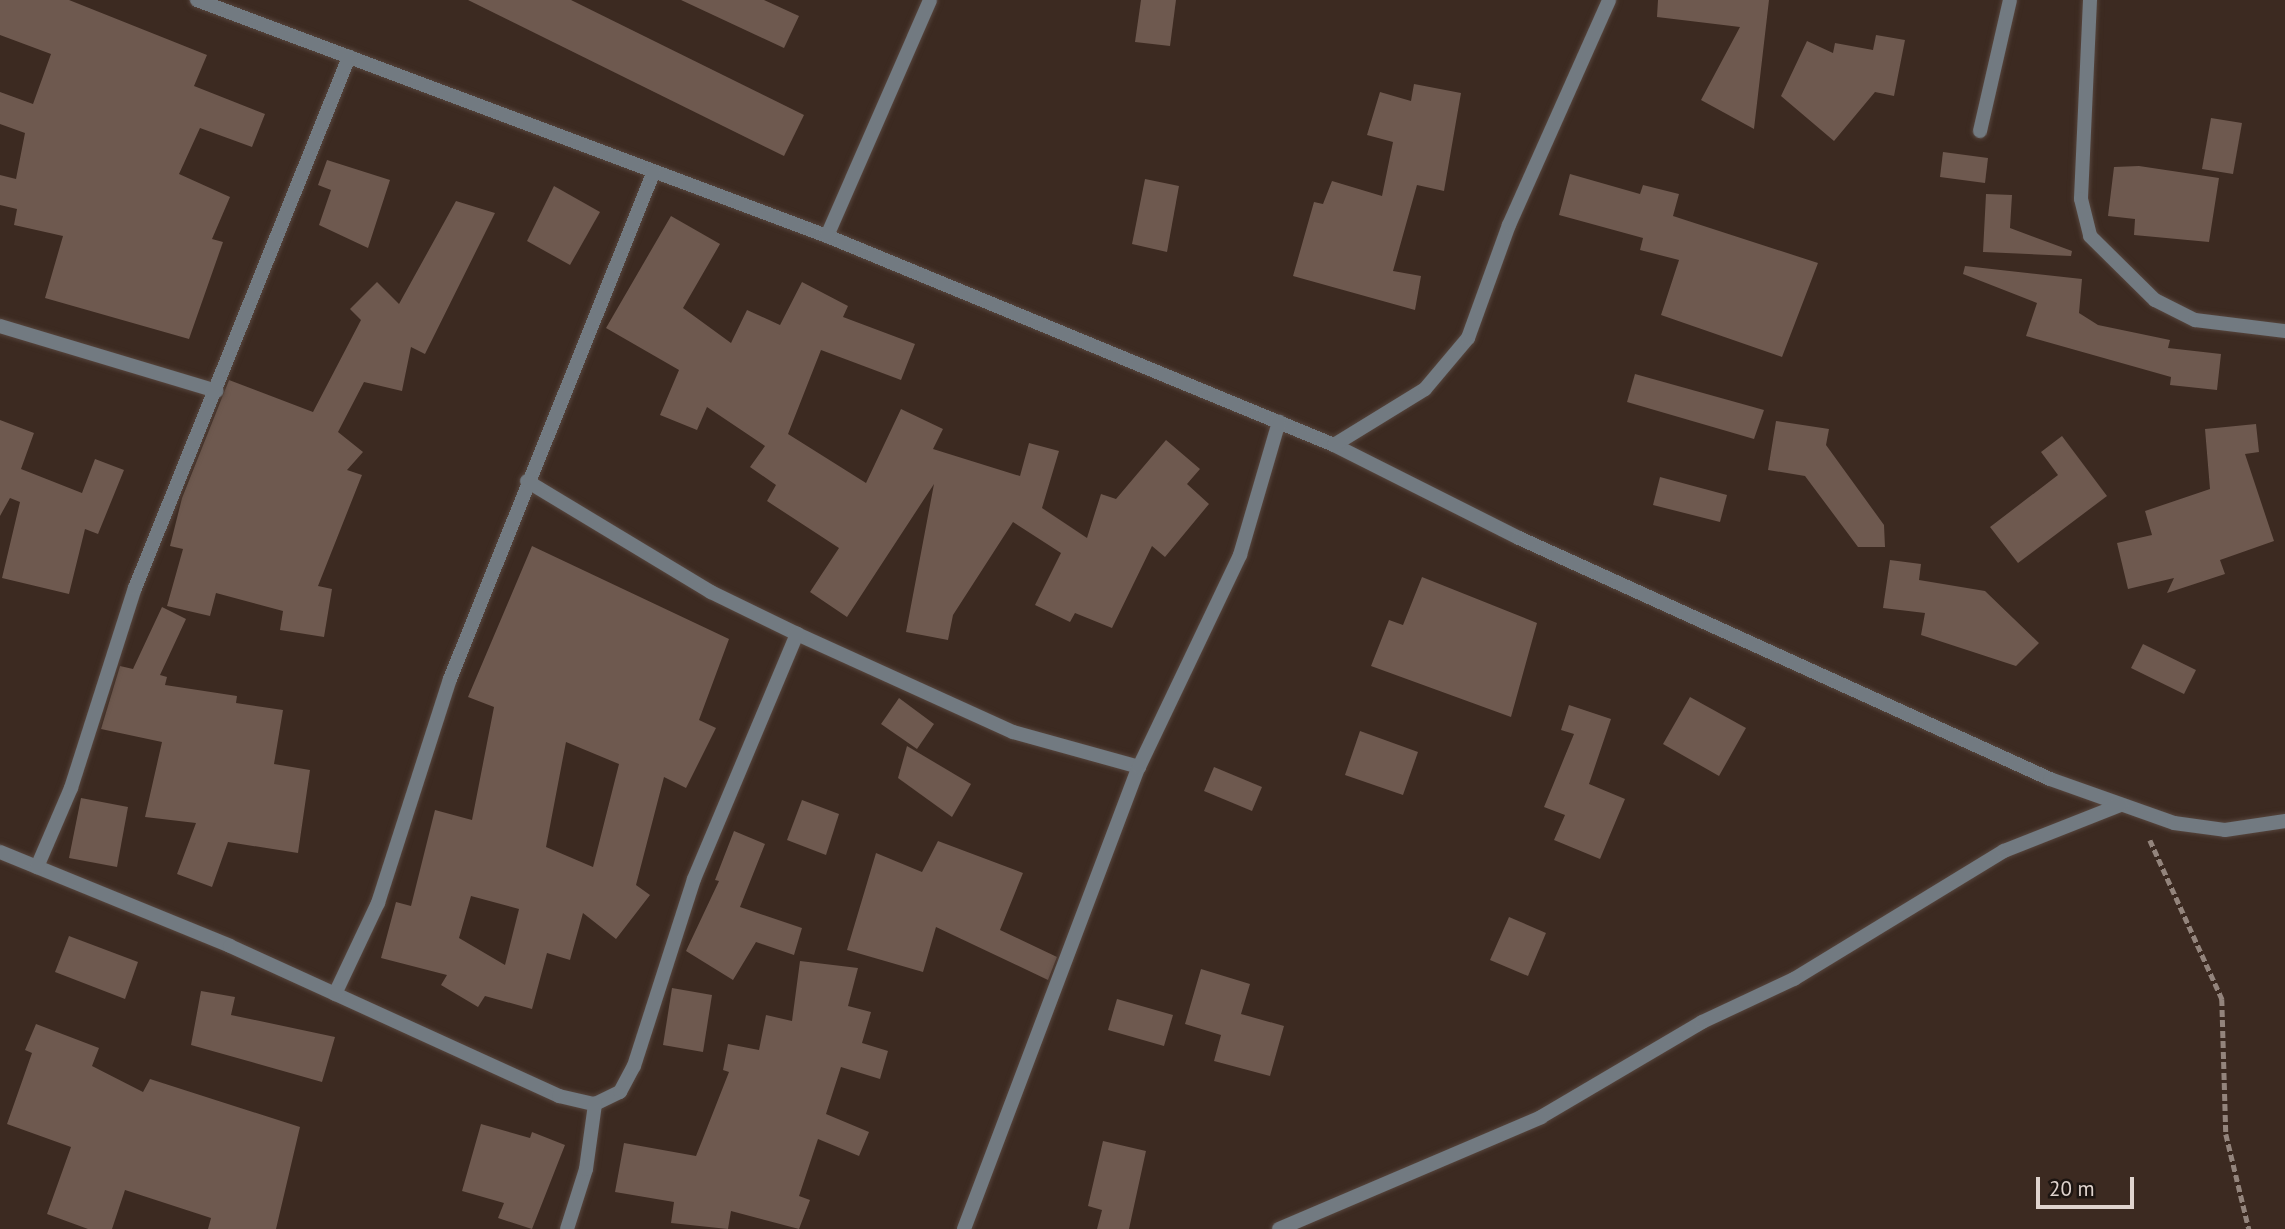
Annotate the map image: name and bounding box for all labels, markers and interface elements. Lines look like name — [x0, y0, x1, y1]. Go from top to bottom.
scale bar — [2040, 1162, 2138, 1206]
text: 20 m — [2049, 1175, 2095, 1202]

